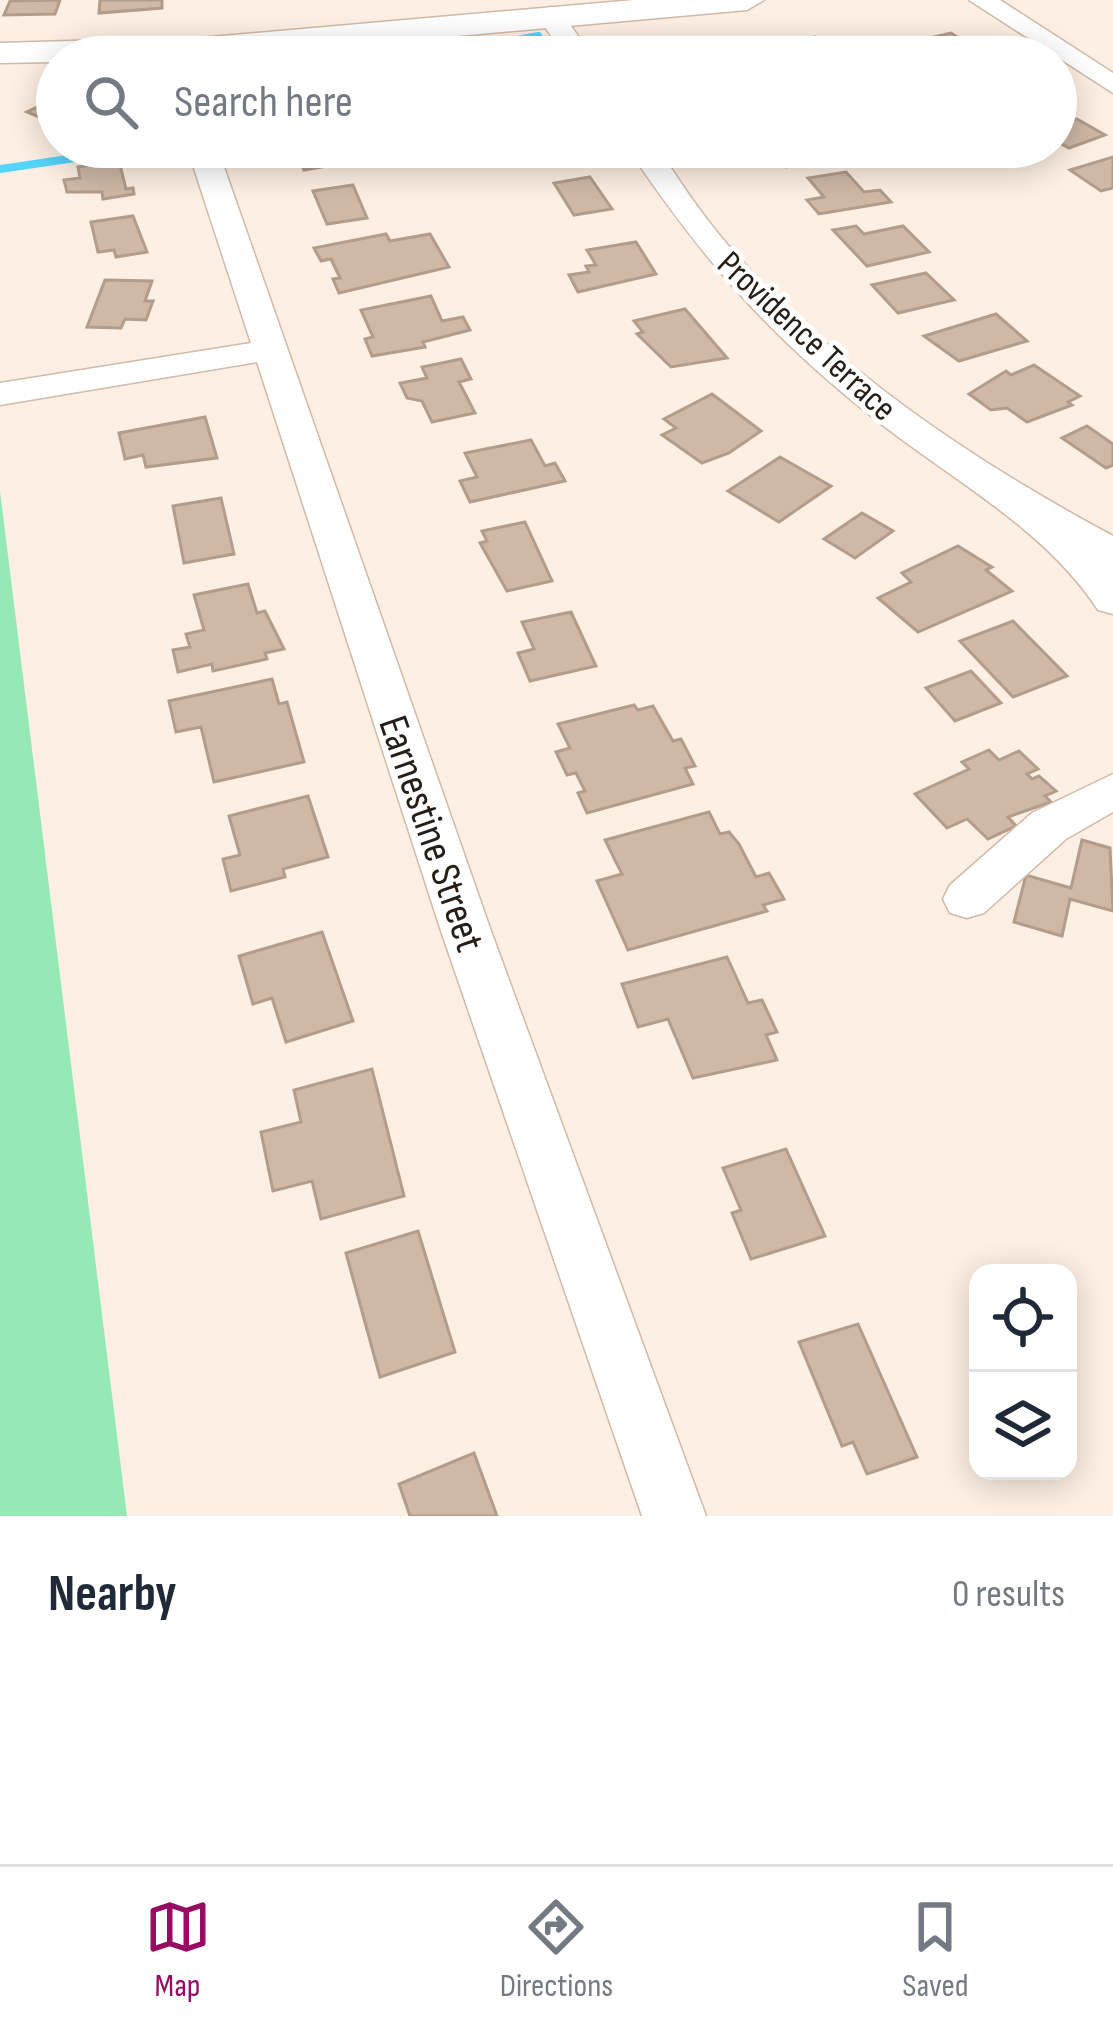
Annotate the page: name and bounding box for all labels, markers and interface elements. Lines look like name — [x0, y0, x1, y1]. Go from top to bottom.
search box — [36, 36, 1077, 168]
icon: search — [78, 69, 144, 135]
text: Search here — [174, 75, 353, 130]
street label: Providence Terrace — [708, 243, 905, 431]
street label: Earnestine Street — [367, 709, 495, 958]
map controls — [969, 1264, 1077, 1480]
button: locate — [969, 1264, 1077, 1372]
button: layers — [969, 1372, 1077, 1480]
text: Nearby — [48, 1564, 177, 1625]
text: 0 results — [952, 1571, 1065, 1618]
tab: Map — [145, 1894, 211, 2006]
tab: Directions — [500, 1894, 613, 2006]
tab: Saved — [902, 1894, 968, 2006]

